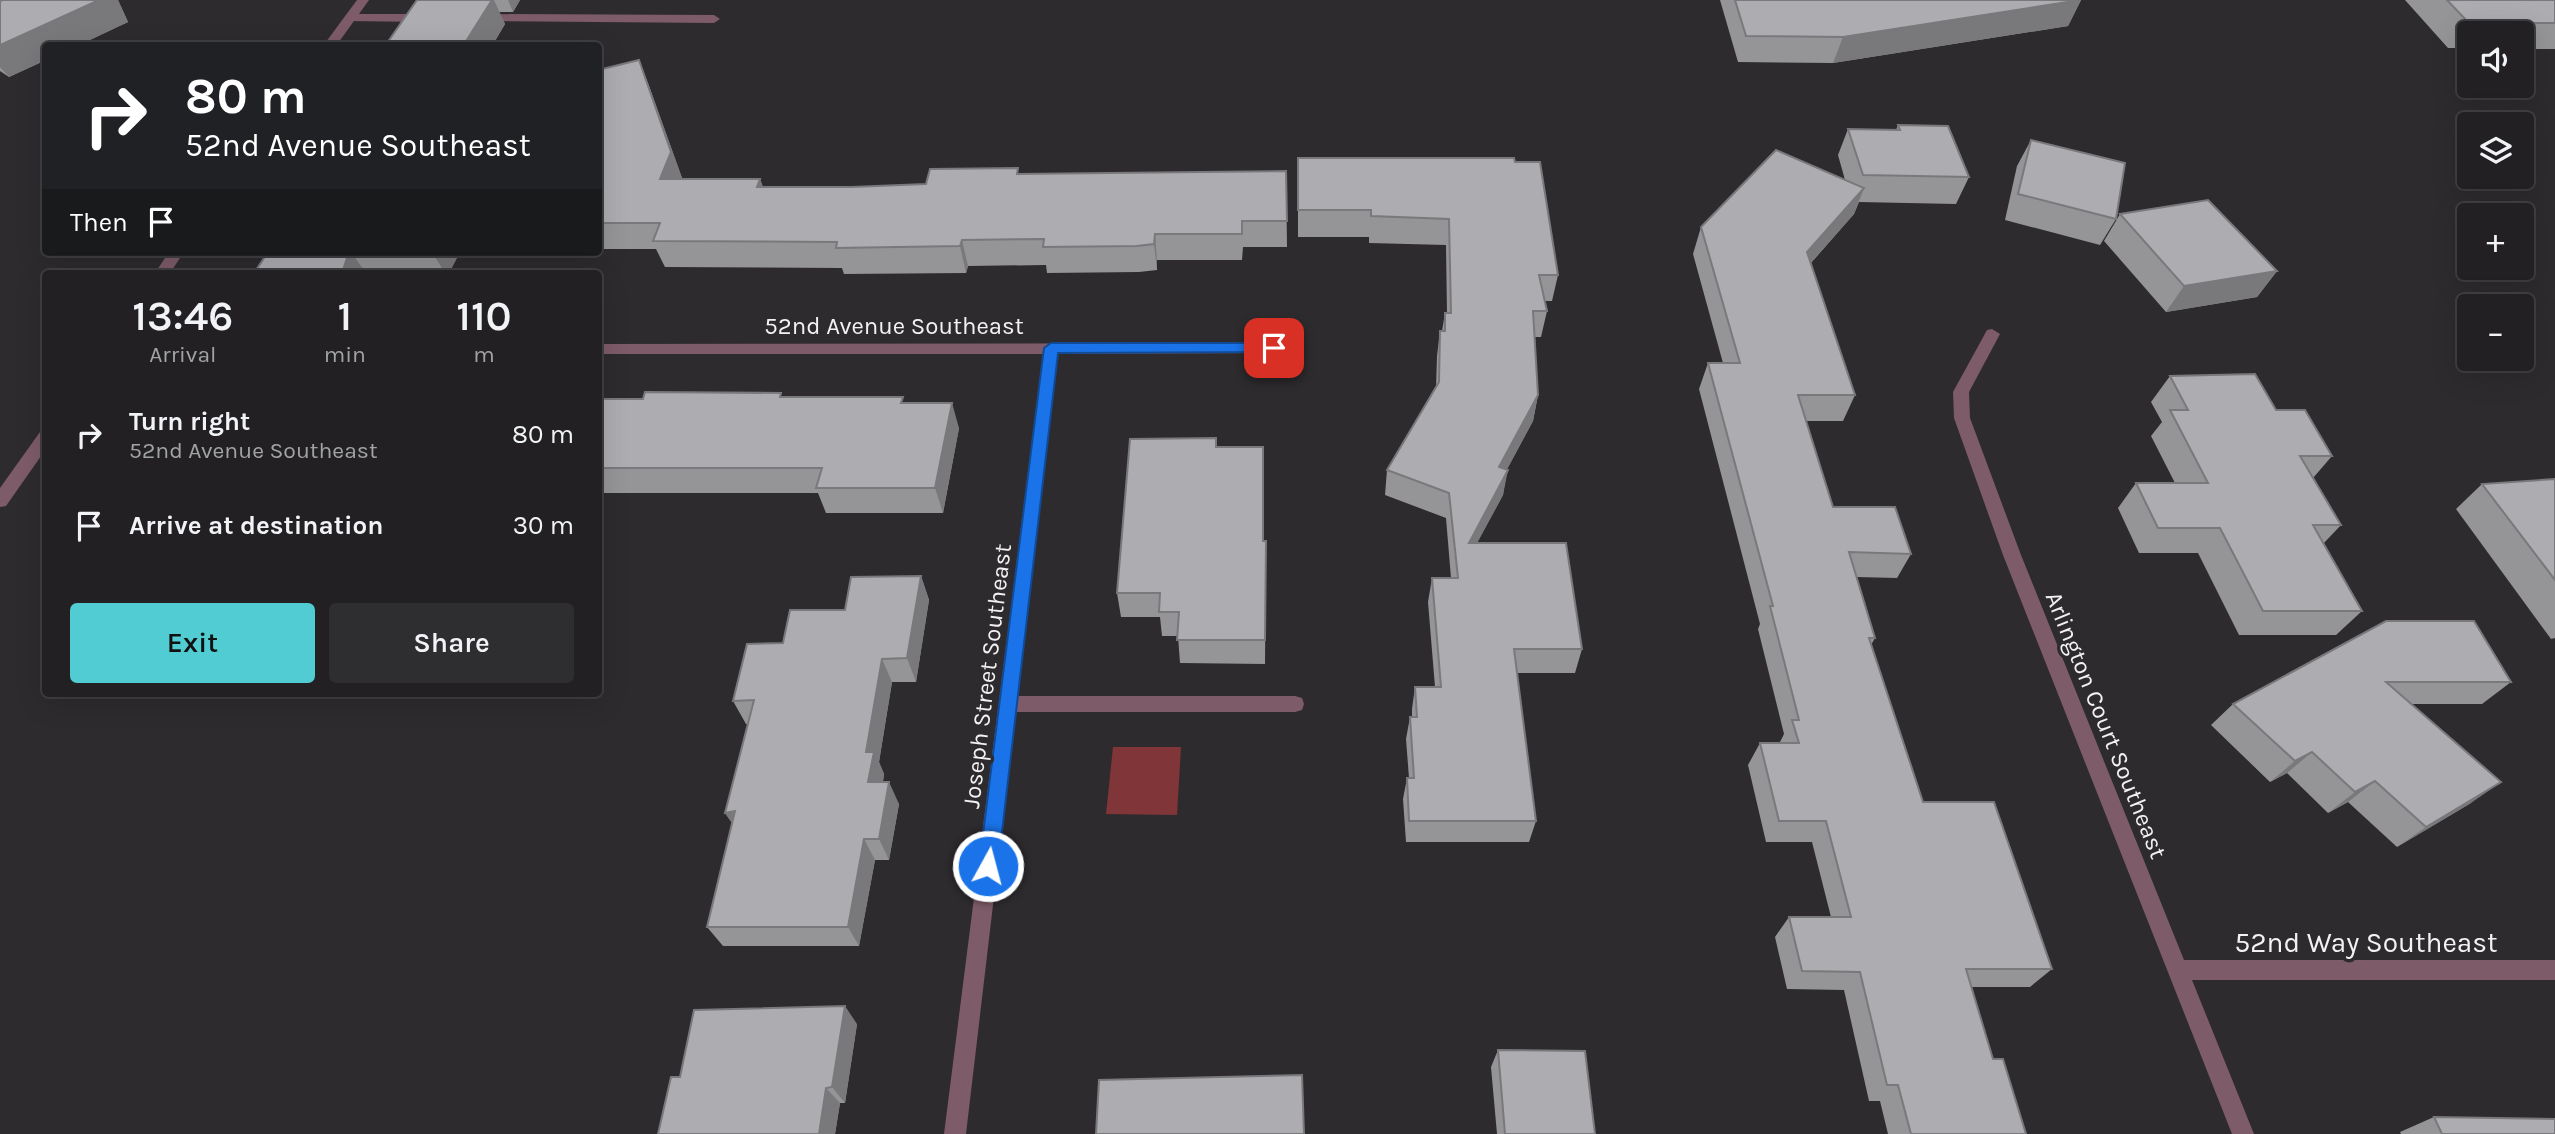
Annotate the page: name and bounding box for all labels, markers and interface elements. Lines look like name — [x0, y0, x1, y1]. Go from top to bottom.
map controls — [2457, 21, 2534, 371]
button: sound — [2457, 21, 2534, 98]
text: 80 m — [185, 68, 307, 125]
icon: right — [70, 70, 161, 161]
button: layers — [2457, 112, 2534, 189]
text: 52nd Avenue Southeast — [185, 127, 531, 164]
icon: arrive — [142, 203, 180, 241]
button: + — [2457, 203, 2534, 280]
text: Then — [70, 207, 128, 238]
text: 13:46 — [132, 291, 233, 341]
text: 1 — [337, 291, 352, 341]
text: 110 — [456, 291, 512, 341]
button: − — [2457, 294, 2534, 371]
street label: 52nd Avenue Southeast — [764, 312, 1024, 340]
pin — [1244, 318, 1304, 378]
icon: arrive — [1255, 329, 1293, 367]
text: Arrival — [149, 341, 216, 368]
text: min — [324, 341, 366, 368]
text: m — [473, 341, 495, 368]
text: Turn right — [129, 406, 250, 437]
icon: right — [70, 416, 108, 454]
text: 80 m — [512, 419, 574, 450]
text: 52nd Avenue Southeast — [129, 437, 378, 464]
icon: arrive — [70, 507, 108, 545]
text: Arrive at destination — [129, 510, 383, 541]
text: 30 m — [513, 510, 574, 541]
street label: Joseph Street Southeast — [957, 542, 1017, 810]
street label: Arlington Court Southeast — [2040, 587, 2172, 863]
button: Exit — [70, 603, 315, 683]
button: Share — [329, 603, 574, 683]
position arrow — [951, 829, 1025, 903]
street label: 52nd Way Southeast — [2234, 926, 2498, 959]

